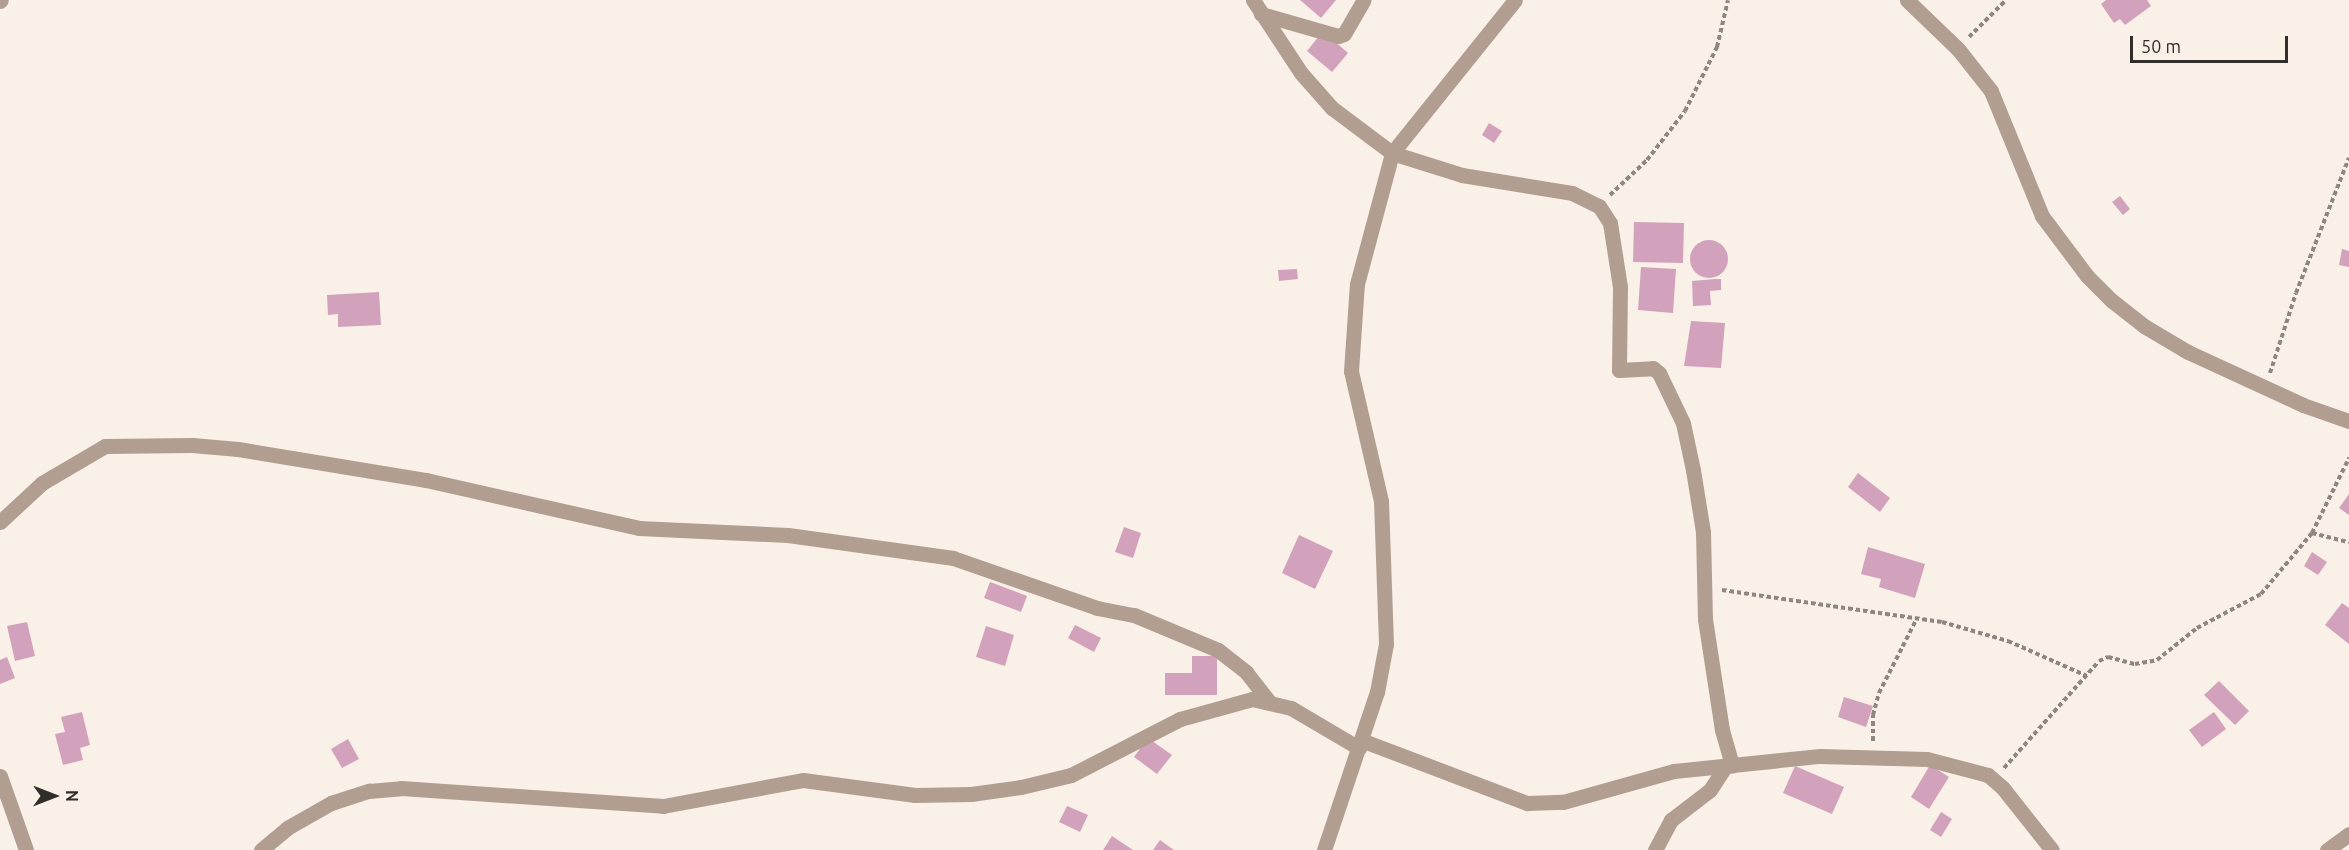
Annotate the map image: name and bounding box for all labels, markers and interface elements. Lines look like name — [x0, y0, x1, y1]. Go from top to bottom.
scale bar — [2133, 24, 2290, 62]
text: 50 m — [2141, 36, 2181, 56]
north arrow — [24, 766, 84, 826]
text: N — [63, 790, 81, 802]

